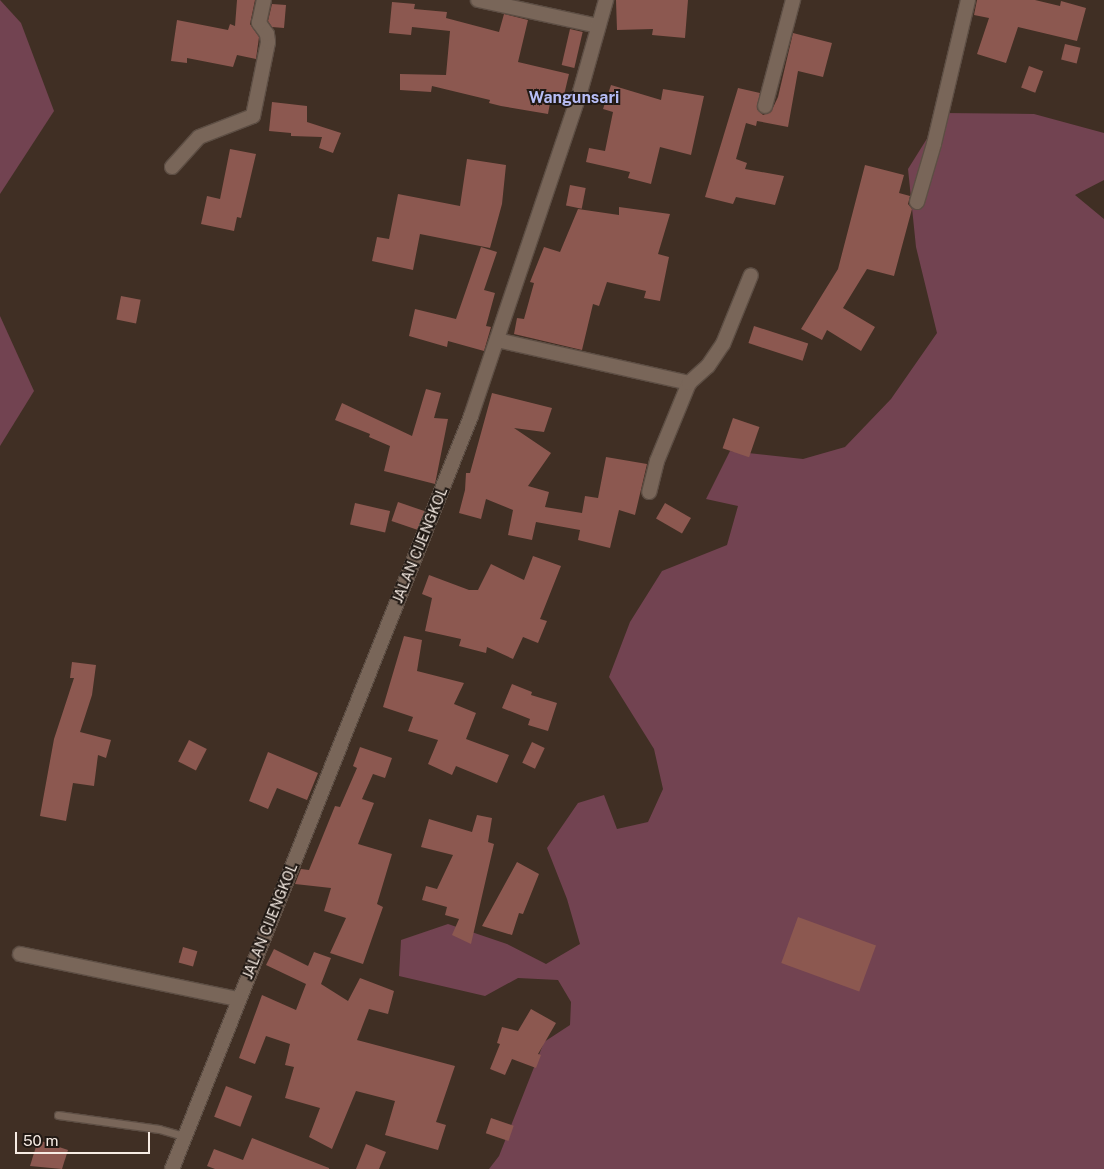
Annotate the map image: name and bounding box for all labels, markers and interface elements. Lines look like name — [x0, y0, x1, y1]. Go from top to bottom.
district label: Wangunsari — [529, 88, 619, 108]
street label: JALAN CIJENGKOL — [389, 485, 451, 605]
street label: JALAN CIJENGKOL — [239, 861, 301, 981]
scale bar — [18, 1122, 152, 1154]
text: 50 m — [23, 1132, 58, 1149]

